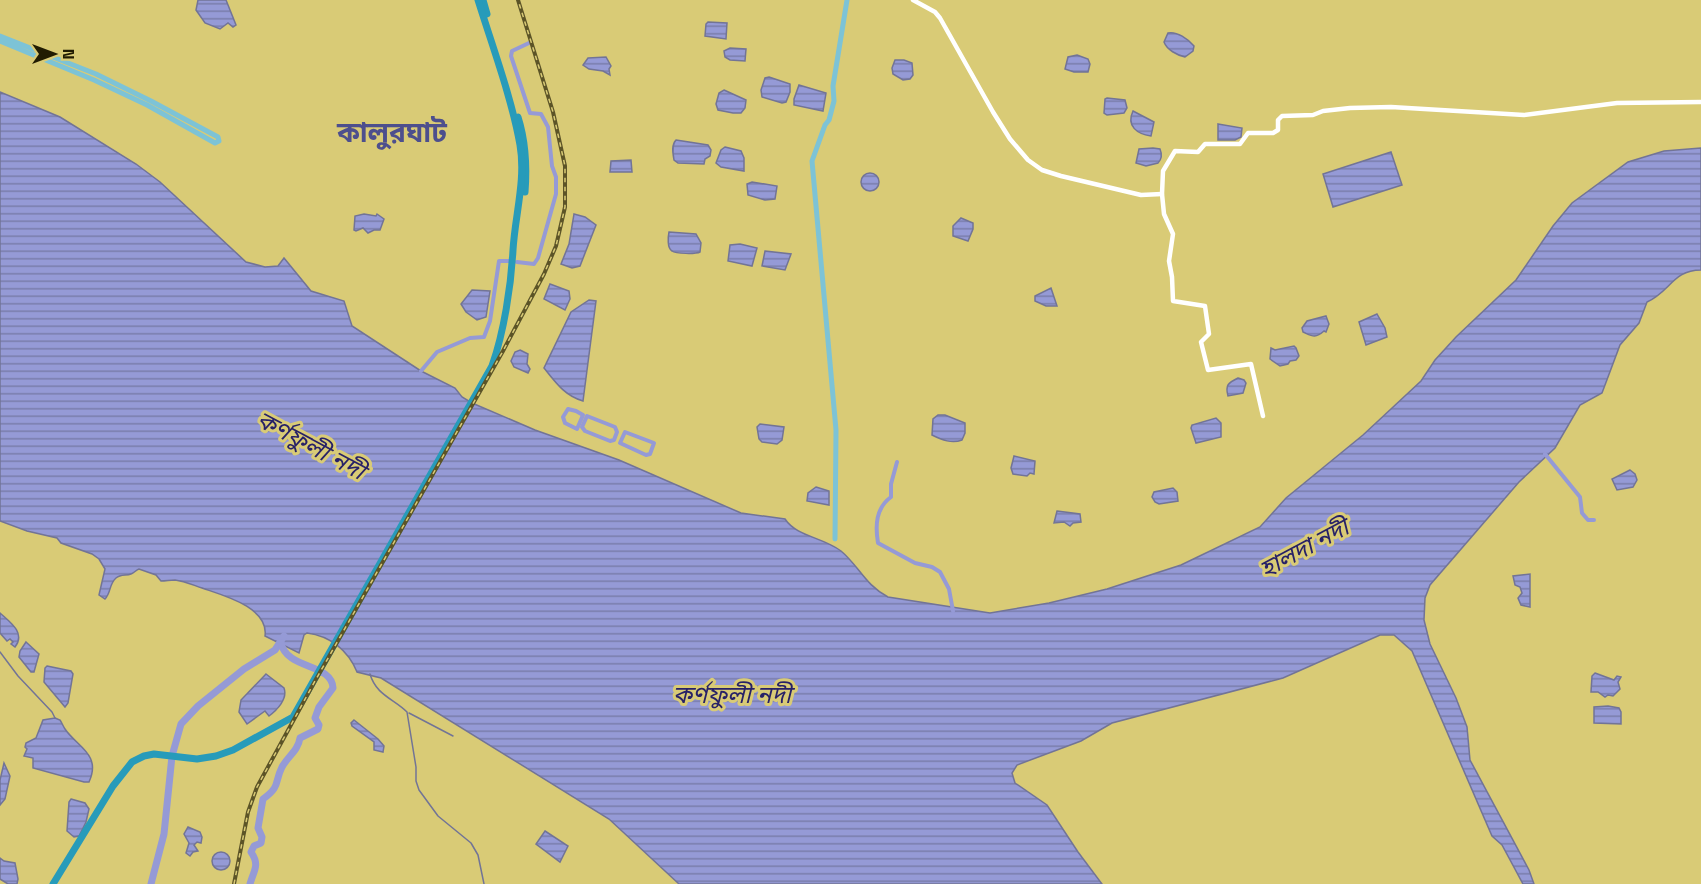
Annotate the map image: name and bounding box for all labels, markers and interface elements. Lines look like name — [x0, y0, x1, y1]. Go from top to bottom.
north arrow — [24, 24, 84, 84]
text: N — [58, 49, 79, 59]
district label: কালুরঘাট — [336, 114, 447, 150]
water label: কর্ণফুলী নদী — [251, 404, 375, 489]
water label: হালদা নদী — [1254, 509, 1358, 584]
water label: কর্ণফুলী নদী — [673, 679, 796, 710]

